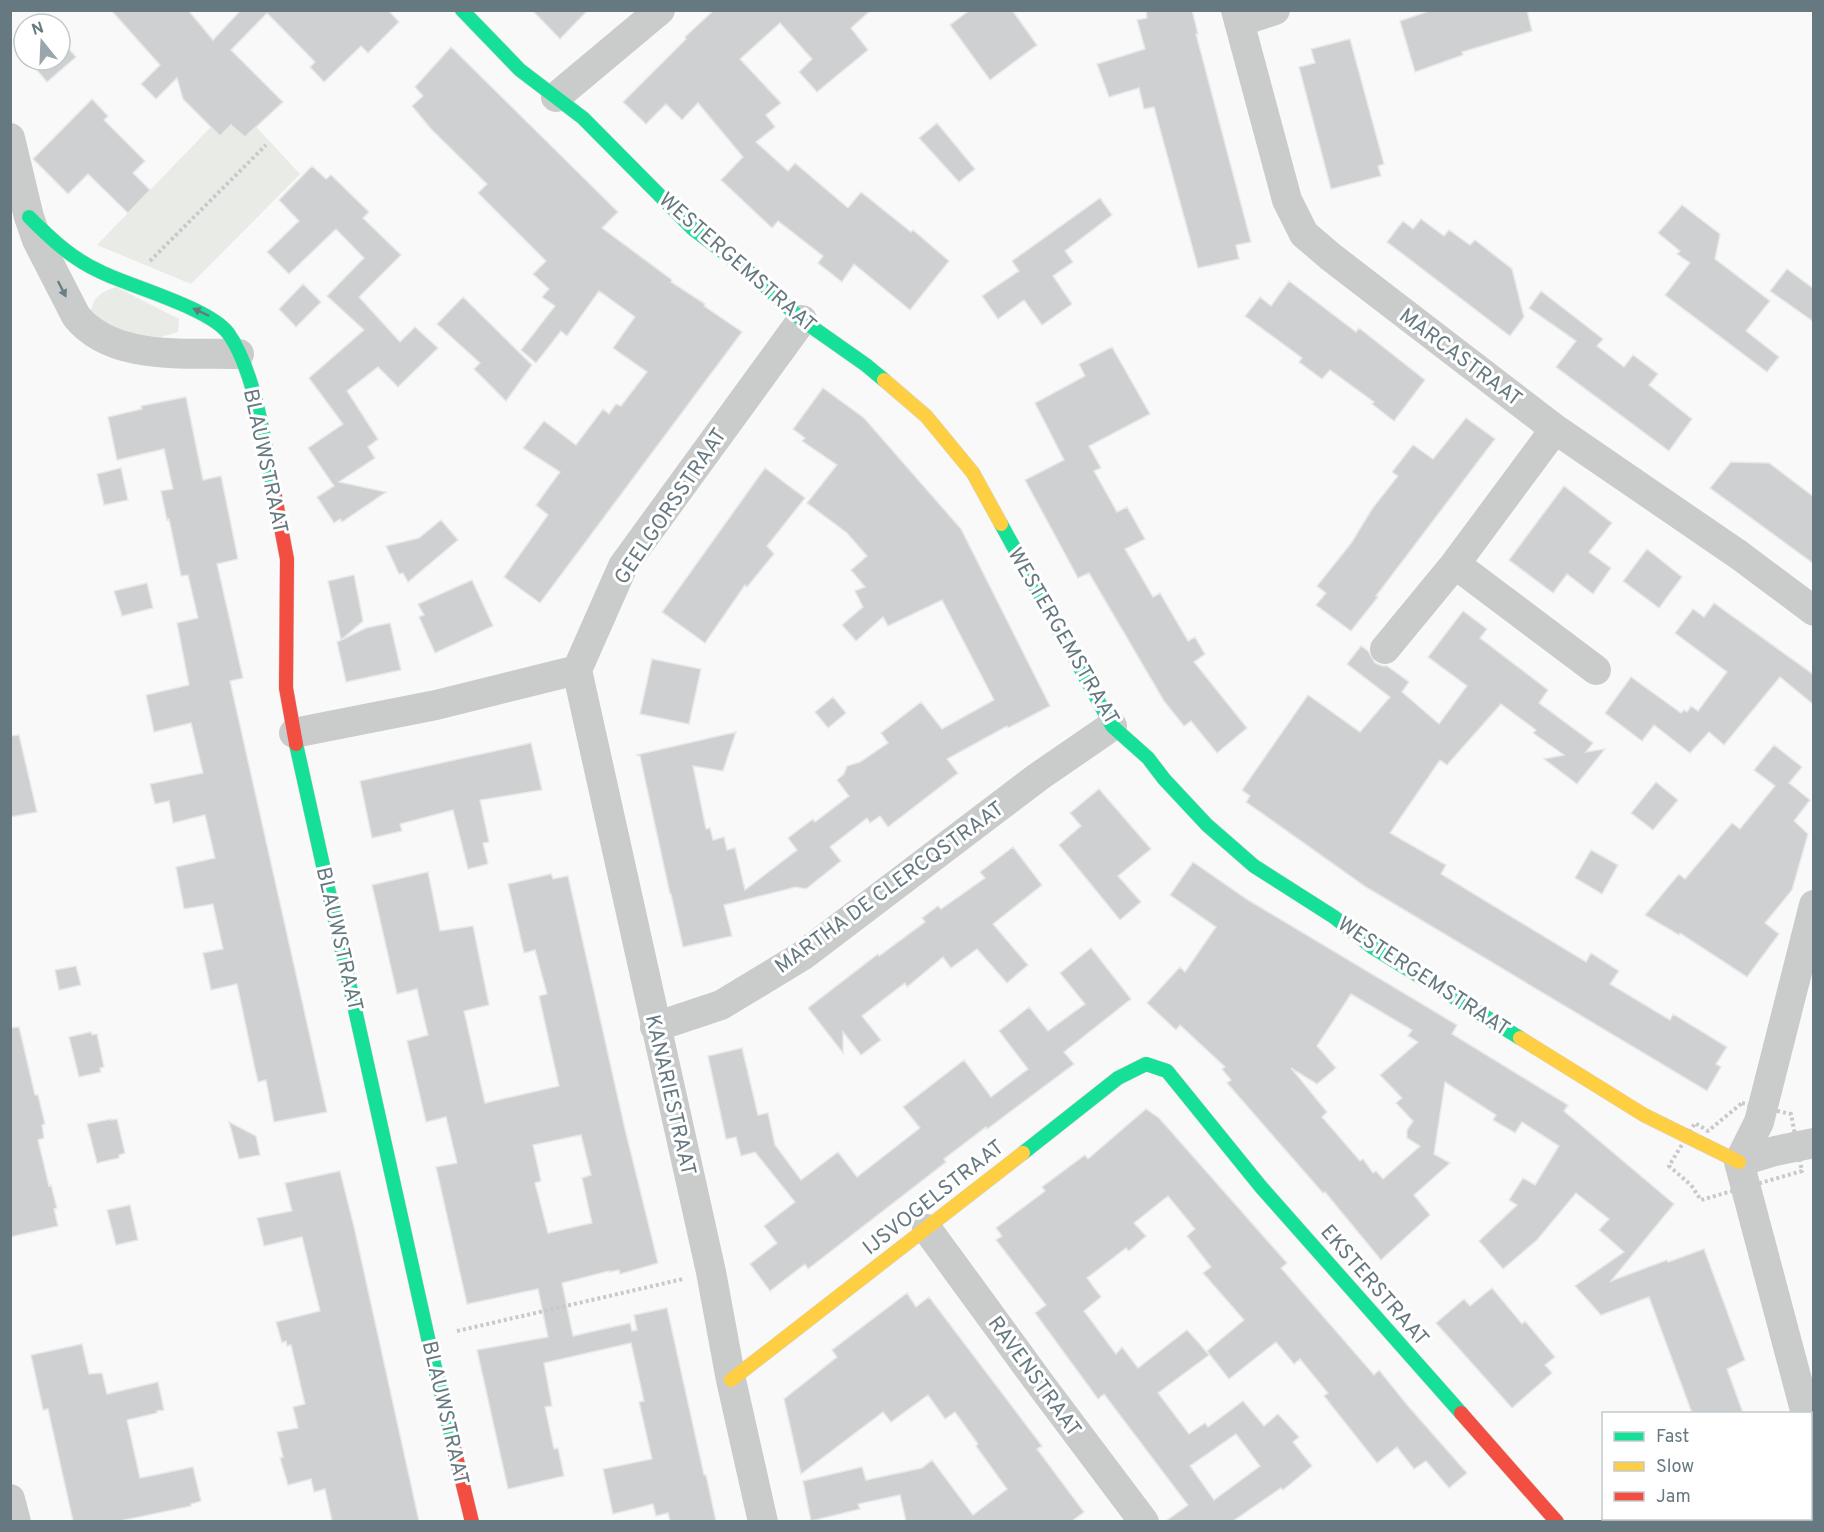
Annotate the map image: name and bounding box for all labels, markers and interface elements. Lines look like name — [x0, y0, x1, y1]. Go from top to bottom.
north arrow — [12, 12, 72, 72]
text: N — [29, 18, 47, 41]
street label: WESTERGEMSTRAAT — [653, 187, 821, 339]
one-way arrow — [57, 280, 67, 297]
street label: MARCASTRAAT — [1393, 303, 1527, 413]
one-way arrow — [192, 308, 209, 317]
street label: BLAUWSTRAAT — [236, 387, 293, 536]
street label: GEELGORSSTRAAT — [609, 423, 734, 590]
street label: WESTERGEMSTRAAT — [1001, 543, 1124, 730]
street label: MARTHA DE CLERCQSTRAAT — [770, 796, 1010, 980]
street label: BLAUWSTRAAT — [309, 865, 368, 1014]
street label: WESTERGEMSTRAAT — [1332, 911, 1515, 1043]
street label: KANARIESTRAAT — [638, 1012, 701, 1178]
street label: IJSVOGELSTRAAT — [858, 1134, 1010, 1262]
street label: EKSTERSTRAAT — [1314, 1220, 1434, 1352]
street label: RAVENSTRAAT — [981, 1311, 1087, 1443]
street label: BLAUWSTRAAT — [415, 1339, 474, 1488]
legend — [1602, 1412, 1812, 1520]
text: Fast — [1656, 1426, 1689, 1449]
text: Slow — [1656, 1456, 1694, 1479]
text: Jam — [1656, 1486, 1691, 1509]

